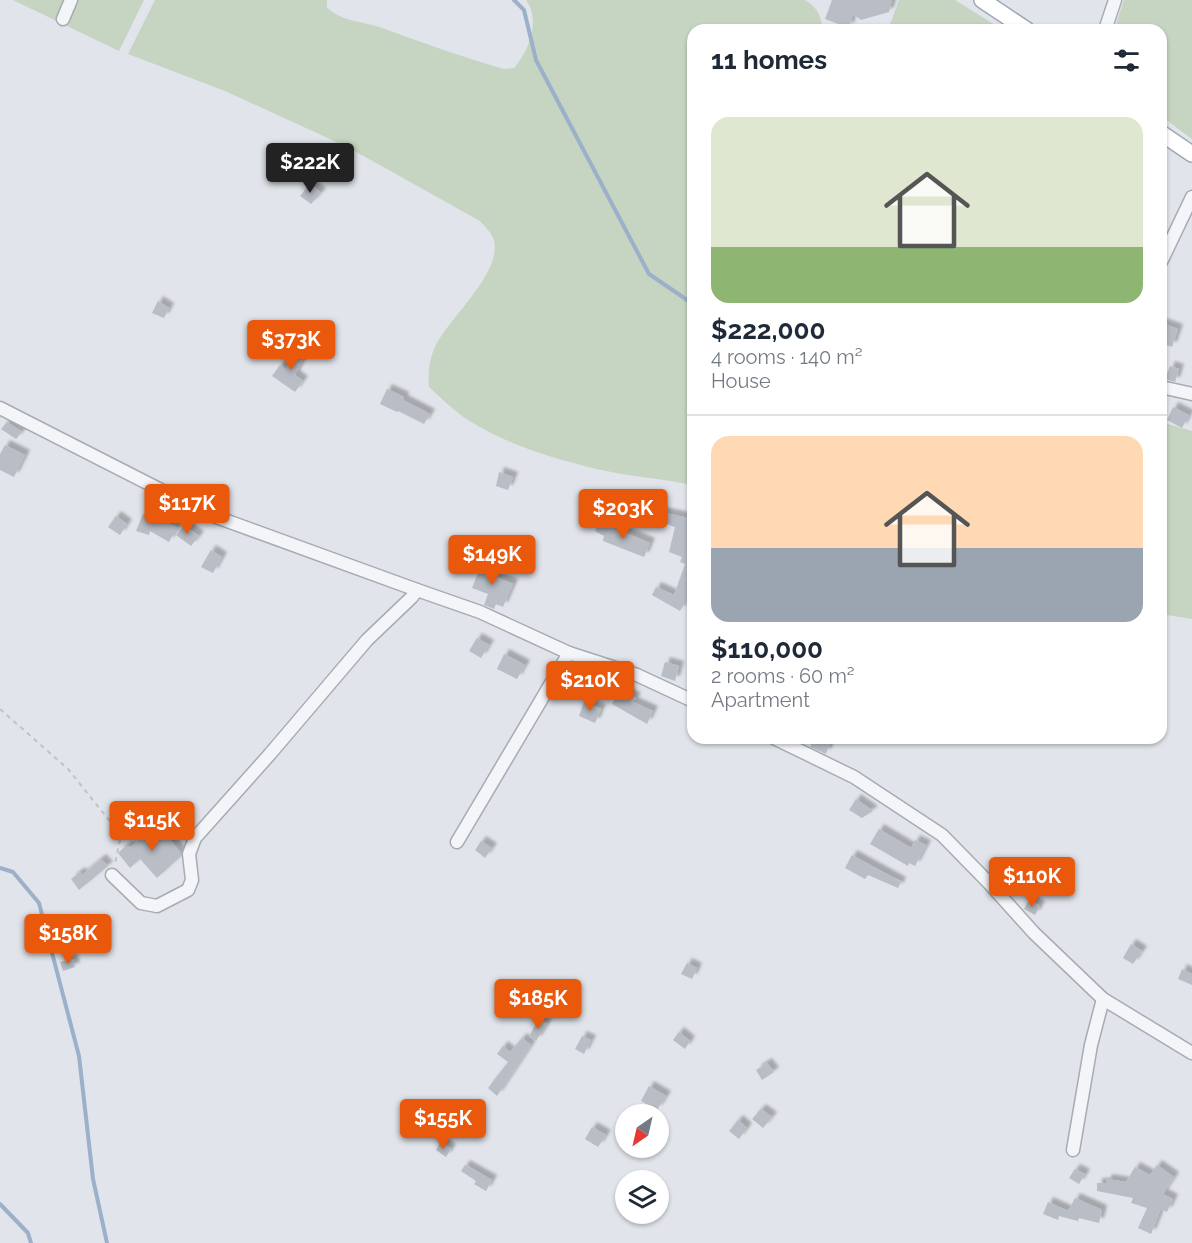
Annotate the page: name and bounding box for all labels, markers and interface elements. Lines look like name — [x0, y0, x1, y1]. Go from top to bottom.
icon: filters — [1110, 44, 1143, 77]
text: 11 homes — [711, 45, 827, 75]
pin: $222K — [268, 143, 352, 194]
text: $222K — [280, 150, 340, 174]
icon: home — [873, 156, 981, 264]
text: $222,000 — [711, 315, 825, 345]
pin: $373K — [249, 320, 333, 371]
text: $373K — [261, 327, 321, 351]
text: 4 rooms · 140 m² — [711, 345, 863, 369]
text: House — [711, 369, 771, 393]
icon: home — [873, 475, 981, 583]
pin: $117K — [145, 484, 229, 535]
pin: $203K — [581, 489, 665, 540]
text: $117K — [158, 491, 216, 515]
text: $203K — [593, 496, 653, 520]
pin: $149K — [450, 535, 534, 586]
text: $149K — [462, 542, 522, 566]
text: $110,000 — [711, 634, 823, 664]
pin: $210K — [548, 661, 632, 712]
text: 2 rooms · 60 m² — [711, 664, 855, 688]
text: $210K — [560, 668, 620, 692]
text: Apartment — [711, 688, 810, 712]
pin: $115K — [110, 801, 194, 852]
text: $115K — [124, 808, 180, 832]
pin: $110K — [990, 857, 1074, 908]
text: $110K — [1003, 864, 1061, 888]
pin: $158K — [26, 914, 110, 965]
text: $158K — [38, 921, 98, 945]
pin: $185K — [496, 979, 580, 1030]
text: $185K — [508, 986, 568, 1010]
pin: $155K — [401, 1099, 485, 1150]
north arrow — [615, 1104, 669, 1158]
map controls — [615, 1104, 669, 1224]
text: $155K — [414, 1106, 472, 1130]
button: layers — [615, 1170, 669, 1224]

